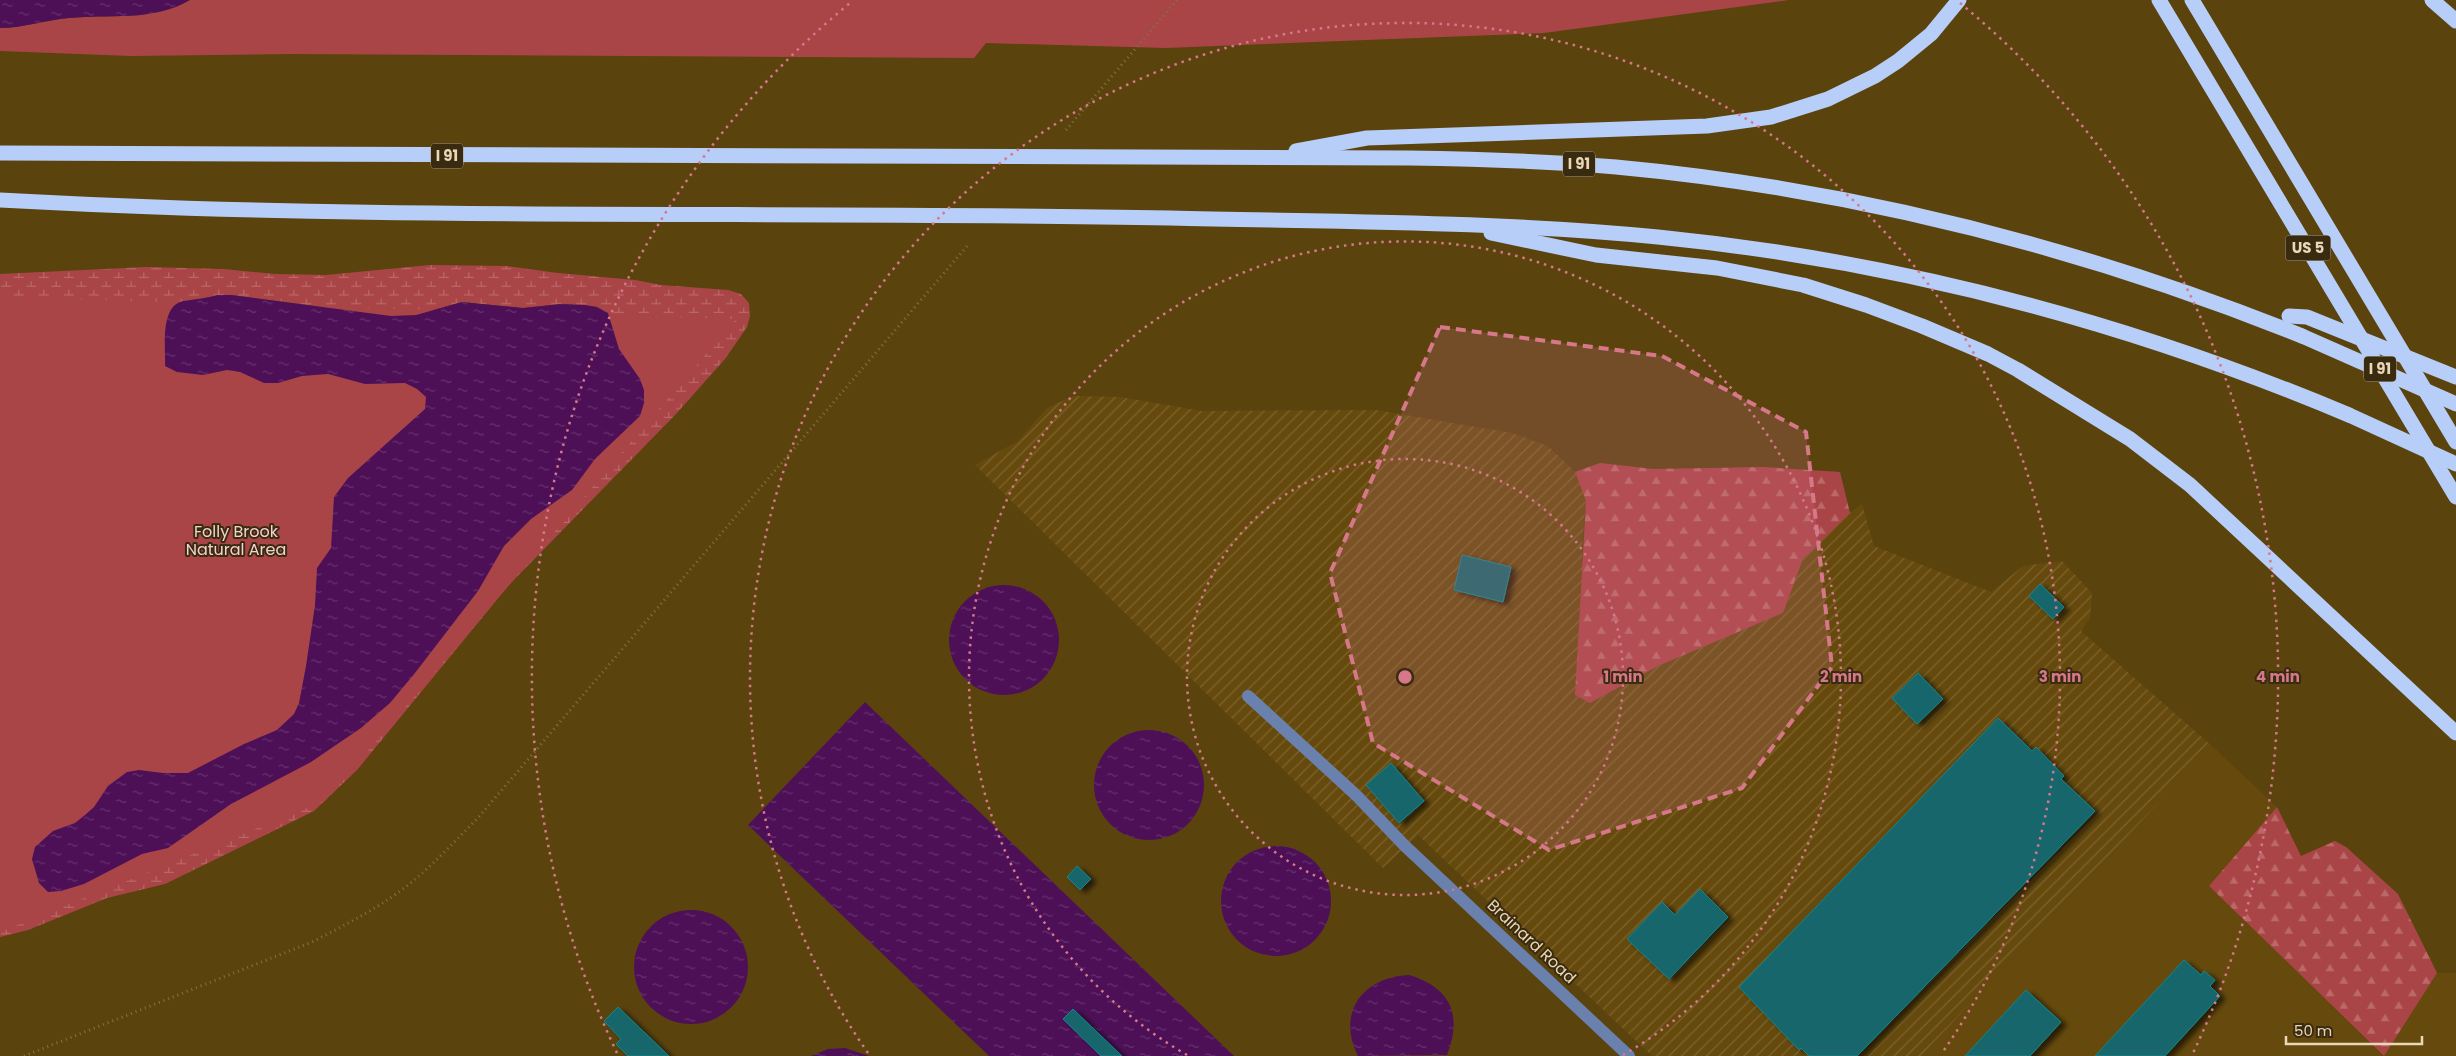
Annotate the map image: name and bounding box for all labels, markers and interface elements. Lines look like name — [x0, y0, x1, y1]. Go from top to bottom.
road number: I 91 — [431, 144, 463, 168]
road number: I 91 — [1563, 152, 1595, 176]
road number: US 5 — [2286, 236, 2330, 260]
road number: I 91 — [2364, 356, 2396, 382]
park label: Folly Brook Natural Area — [186, 520, 286, 561]
text: 1 min — [1603, 666, 1643, 687]
text: 2 min — [1820, 666, 1862, 687]
text: 3 min — [2039, 666, 2081, 687]
text: 4 min — [2256, 666, 2300, 687]
centre of rings — [1396, 668, 1414, 686]
street label: Brainard Road — [1482, 894, 1581, 989]
scale bar — [2286, 1014, 2422, 1046]
text: 50 m — [2294, 1020, 2332, 1041]

